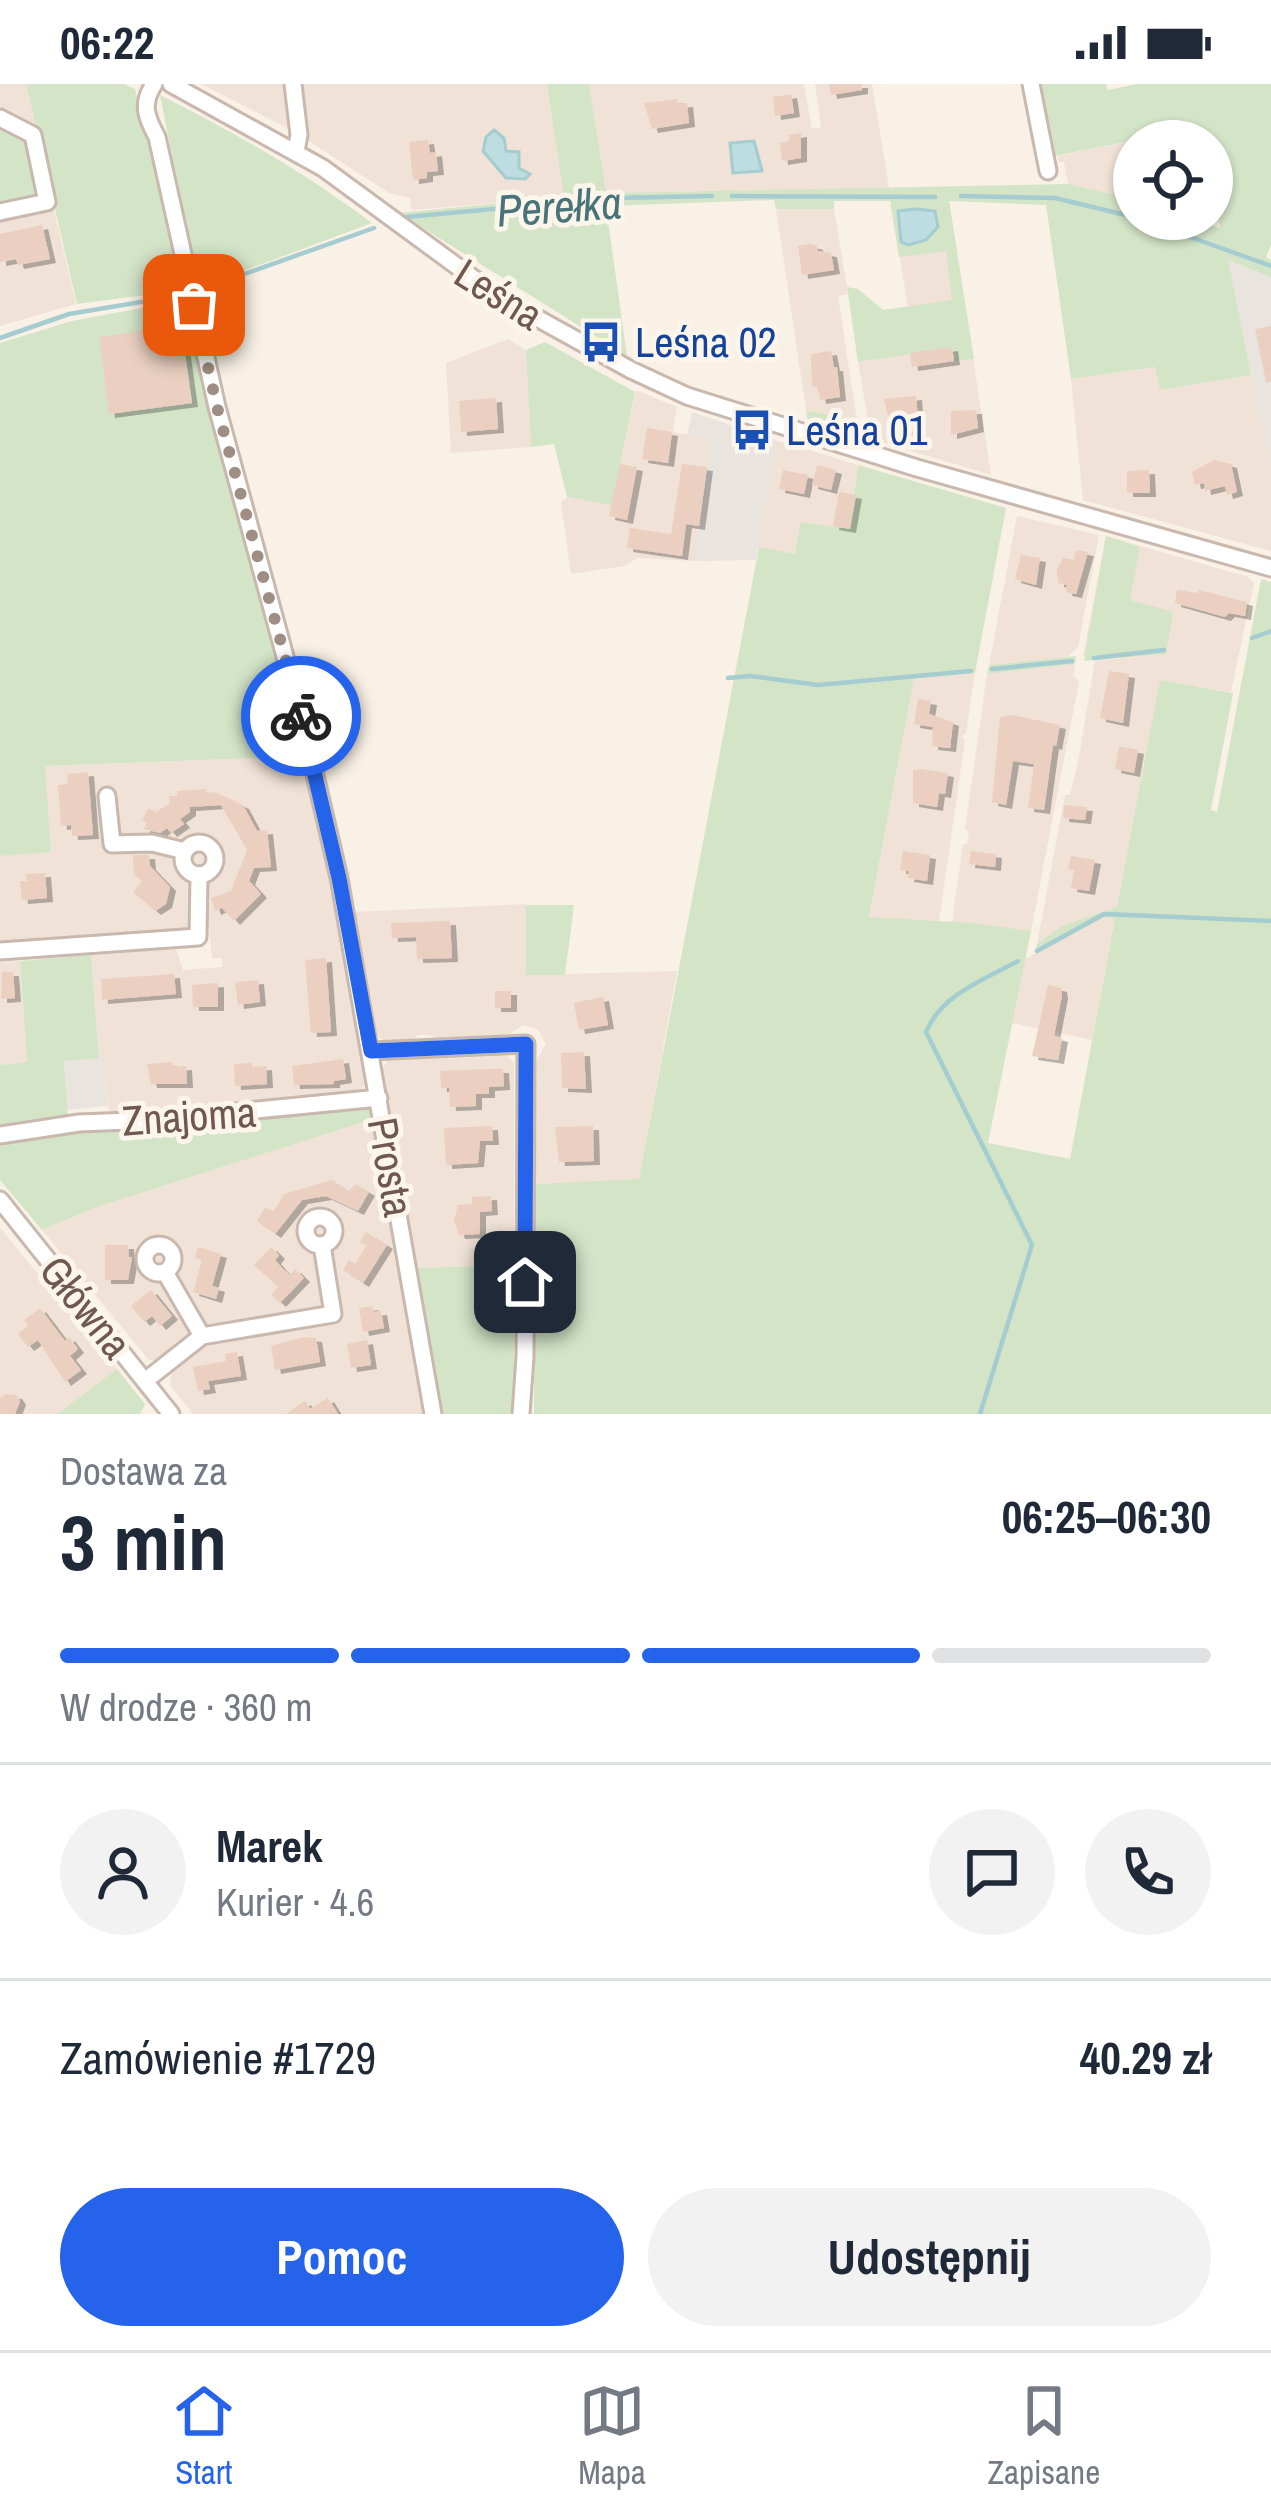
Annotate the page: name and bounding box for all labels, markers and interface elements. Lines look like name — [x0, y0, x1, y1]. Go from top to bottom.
text: 06:22 — [60, 12, 154, 73]
map controls — [1113, 120, 1233, 240]
button: locate — [1113, 120, 1233, 240]
water label: Perełka — [494, 171, 624, 241]
street label: Leśna — [444, 245, 554, 343]
pin — [143, 254, 245, 356]
icon: bag — [161, 272, 227, 338]
place label: Leśna 02 — [635, 314, 777, 370]
bus stop icon: Leśna 02 — [578, 319, 624, 365]
place label: Leśna 01 — [786, 402, 928, 458]
bus stop icon: Leśna 01 — [729, 407, 775, 453]
courier — [241, 656, 361, 776]
icon: bike — [268, 683, 334, 749]
street label: Znajoma — [120, 1083, 258, 1149]
street label: Prosta — [355, 1113, 427, 1221]
pin — [474, 1231, 576, 1333]
street label: Główna — [27, 1244, 145, 1370]
icon: home — [492, 1249, 558, 1315]
text: Dostawa za — [60, 1445, 227, 1497]
text: 06:25–06:30 — [1002, 1486, 1211, 1547]
text: 3 min — [60, 1489, 227, 1594]
text: W drodze · 360 m — [60, 1681, 312, 1733]
button: person — [60, 1809, 186, 1935]
button: chat — [929, 1809, 1055, 1935]
button: phone — [1085, 1809, 1211, 1935]
text: Marek — [216, 1815, 323, 1876]
text: Kurier · 4.6 — [216, 1876, 374, 1928]
text: Zamówienie #1729 — [60, 2027, 376, 2088]
text: 40.29 zł — [1080, 2027, 1211, 2088]
button: Pomoc — [60, 2188, 624, 2326]
button: Udostępnij — [648, 2188, 1211, 2326]
tab: Start — [171, 2378, 237, 2494]
tab: Mapa — [578, 2378, 646, 2494]
tab: Zapisane — [987, 2378, 1100, 2494]

